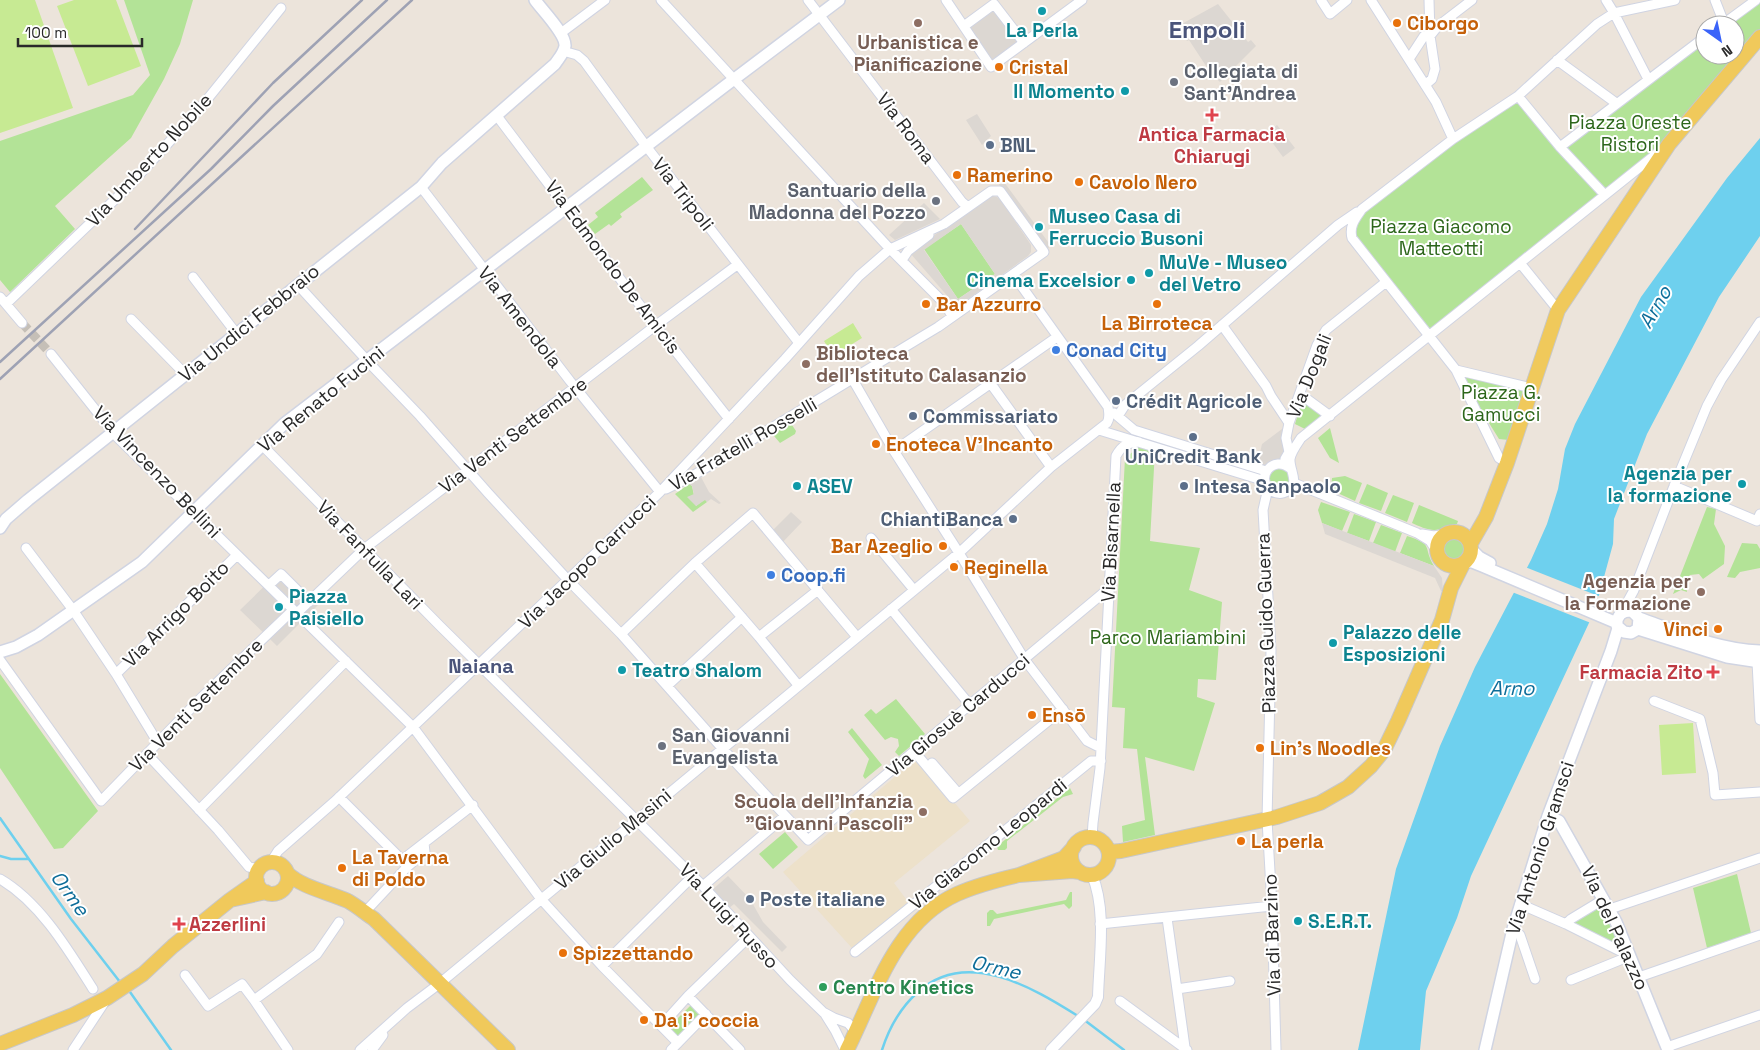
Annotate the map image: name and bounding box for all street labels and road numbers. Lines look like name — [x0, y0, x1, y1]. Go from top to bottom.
street label: Via Roma — [871, 87, 941, 169]
street label: Via Umberto Nobile — [81, 88, 217, 232]
street label: Via Tripoli — [646, 152, 720, 236]
street label: Via Edmondo De Amicis — [539, 175, 687, 359]
street label: Via Undici Febbraio — [173, 258, 325, 388]
street label: Via Amendola — [472, 261, 568, 373]
street label: Via Dogali — [1281, 330, 1337, 422]
street label: Via Renato Fucini — [252, 340, 390, 458]
street label: Via Venti Settembre — [434, 371, 592, 499]
street label: Via Fratelli Rosselli — [664, 391, 822, 497]
street label: Via Vincenzo Bellini — [87, 401, 227, 543]
street label: Via Bisarnella — [1095, 481, 1127, 603]
street label: Via Jacopo Carrucci — [513, 490, 661, 634]
street label: Via Fanfulla Lari — [311, 495, 429, 615]
street label: Piazza Guido Guerra — [1250, 532, 1282, 714]
street label: Via Arrigo Boito — [117, 555, 235, 673]
street label: Via Venti Settembre — [124, 633, 268, 777]
street label: Via Giosuè Carducci — [881, 648, 1035, 782]
street label: Via Antonio Gramsci — [1500, 758, 1580, 938]
street label: Via Giacomo Leopardi — [904, 773, 1072, 915]
street label: Via Giulio Masini — [549, 783, 677, 895]
street label: Via Luigi Russo — [674, 858, 784, 974]
street label: Via del Palazzo — [1575, 862, 1655, 994]
street label: Via di Barzino — [1257, 873, 1287, 997]

